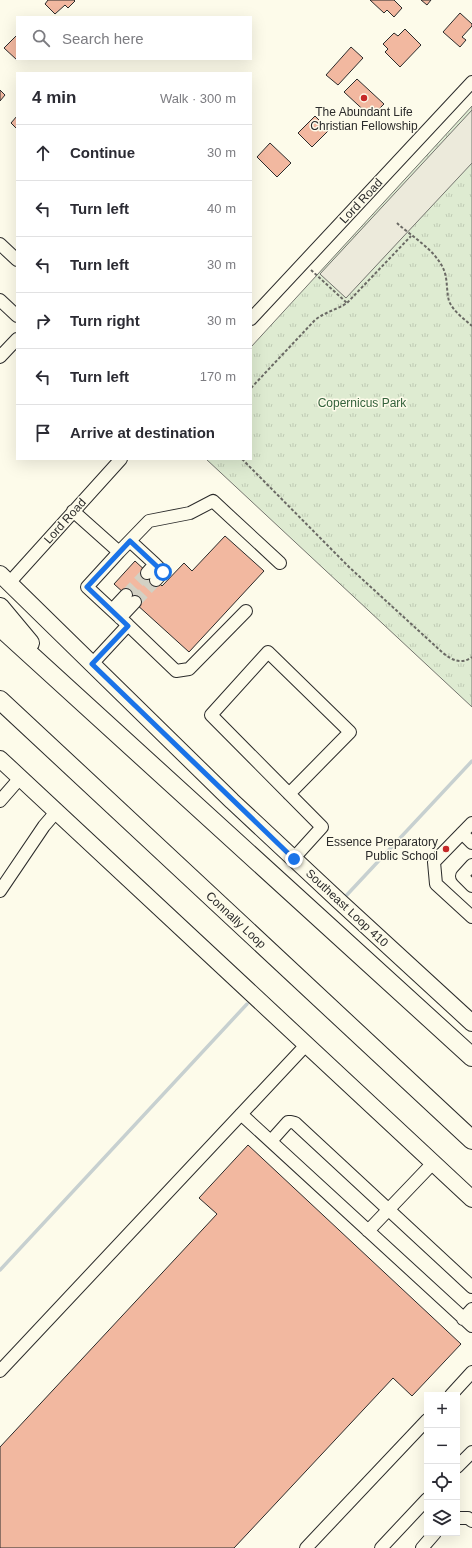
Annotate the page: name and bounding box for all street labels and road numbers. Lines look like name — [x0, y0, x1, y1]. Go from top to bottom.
street label: Lord Road — [337, 176, 385, 226]
street label: Lord Road — [41, 495, 89, 547]
street label: Southeast Loop 410 — [303, 866, 391, 950]
street label: Connally Loop — [203, 889, 269, 952]

